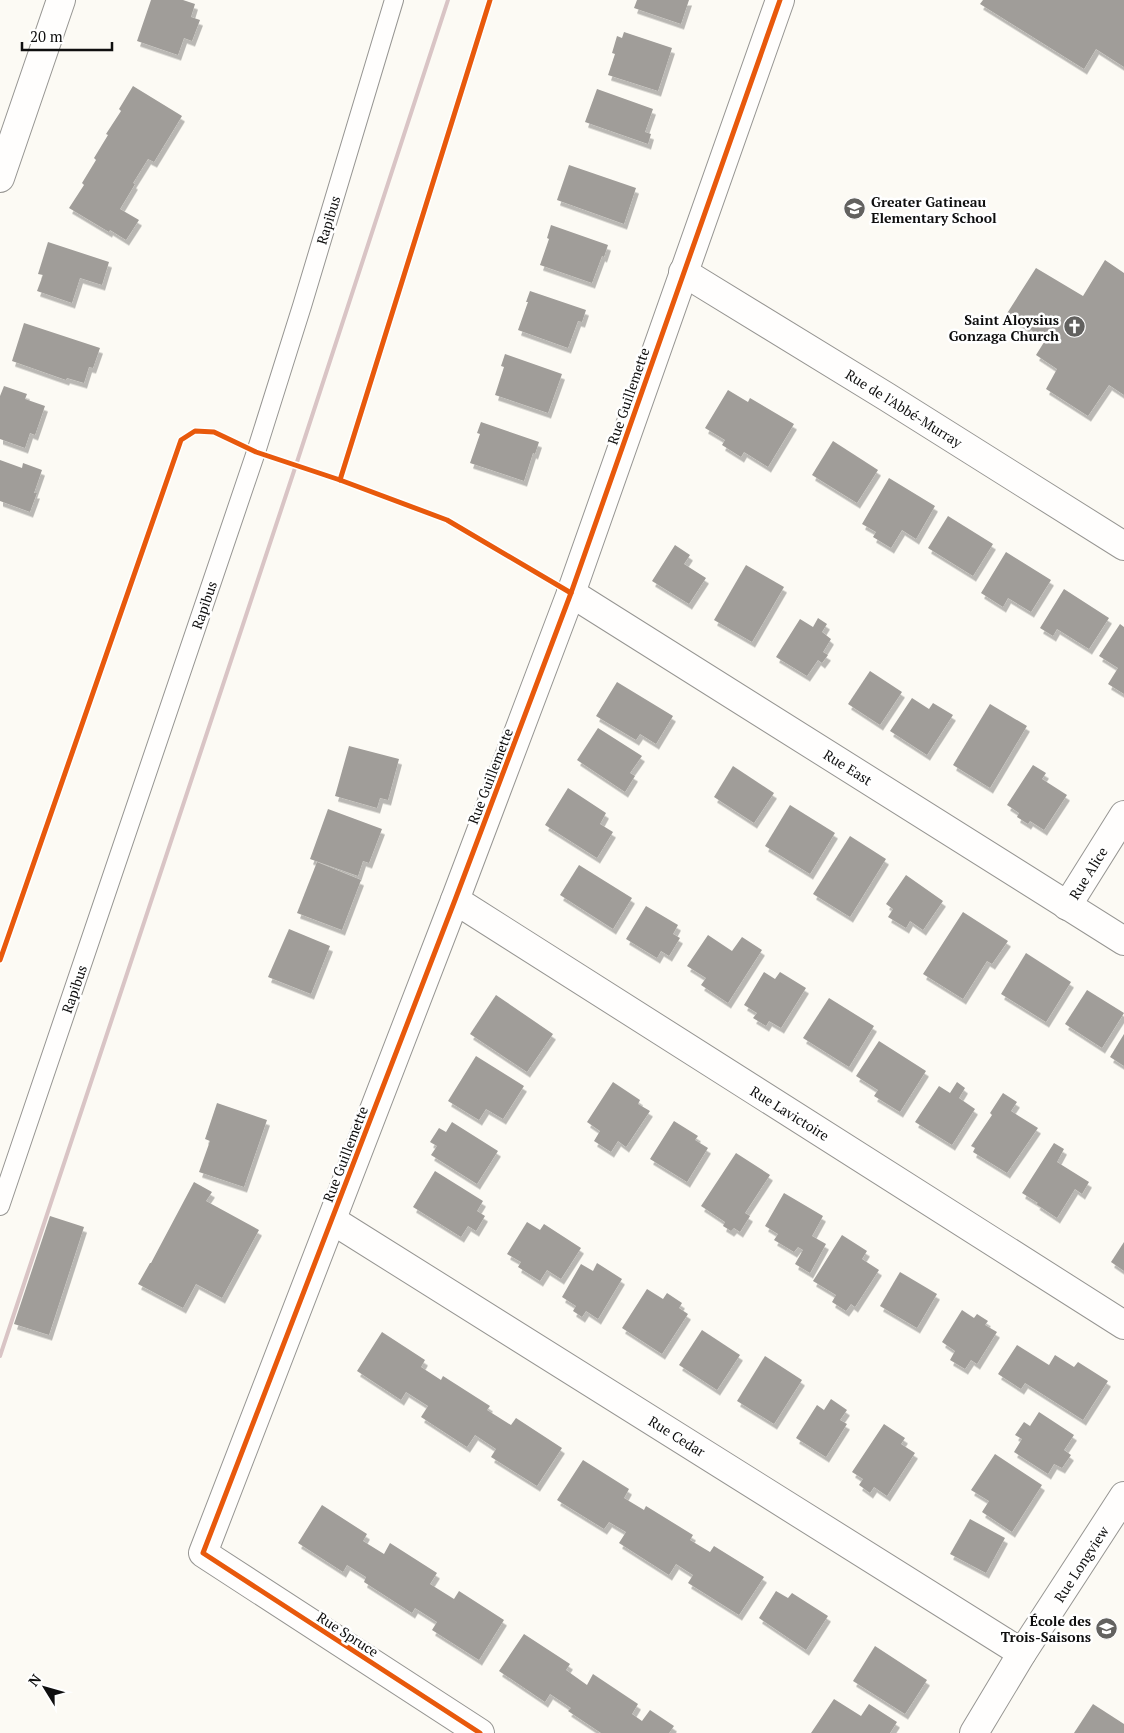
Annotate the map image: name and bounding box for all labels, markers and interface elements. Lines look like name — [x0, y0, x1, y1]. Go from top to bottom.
scale bar — [22, 20, 112, 52]
text: 20 m — [30, 26, 63, 46]
place label: Greater Gatineau Elementary School — [871, 192, 997, 227]
street label: Rapibus — [312, 193, 344, 247]
school or university icon: Greater Gatineau Elementary School — [843, 197, 867, 221]
place label: Saint Aloysius Gonzaga Church — [949, 310, 1059, 345]
church icon: Saint Aloysius Gonzaga Church — [1063, 315, 1087, 339]
street label: Rue Guillemette — [603, 345, 653, 447]
street label: Rue de l'Abbé-Murray — [842, 364, 967, 452]
street label: Rapibus — [187, 578, 221, 632]
street label: Rue Guillemette — [463, 725, 517, 827]
street label: Rue East — [820, 745, 877, 790]
street label: Rue Alice — [1064, 843, 1112, 903]
street label: Rapibus — [57, 962, 91, 1016]
street label: Rue Lavictoire — [747, 1081, 833, 1145]
street label: Rue Guillemette — [318, 1103, 372, 1205]
street label: Rue Cedar — [645, 1411, 709, 1461]
street label: Rue Longview — [1049, 1522, 1113, 1606]
street label: Rue Spruce — [314, 1607, 382, 1661]
place label: École des Trois-Saisons — [1001, 1611, 1091, 1646]
school or university icon: École des Trois-Saisons — [1095, 1616, 1119, 1640]
north arrow — [20, 1663, 70, 1713]
text: N — [23, 1670, 45, 1690]

